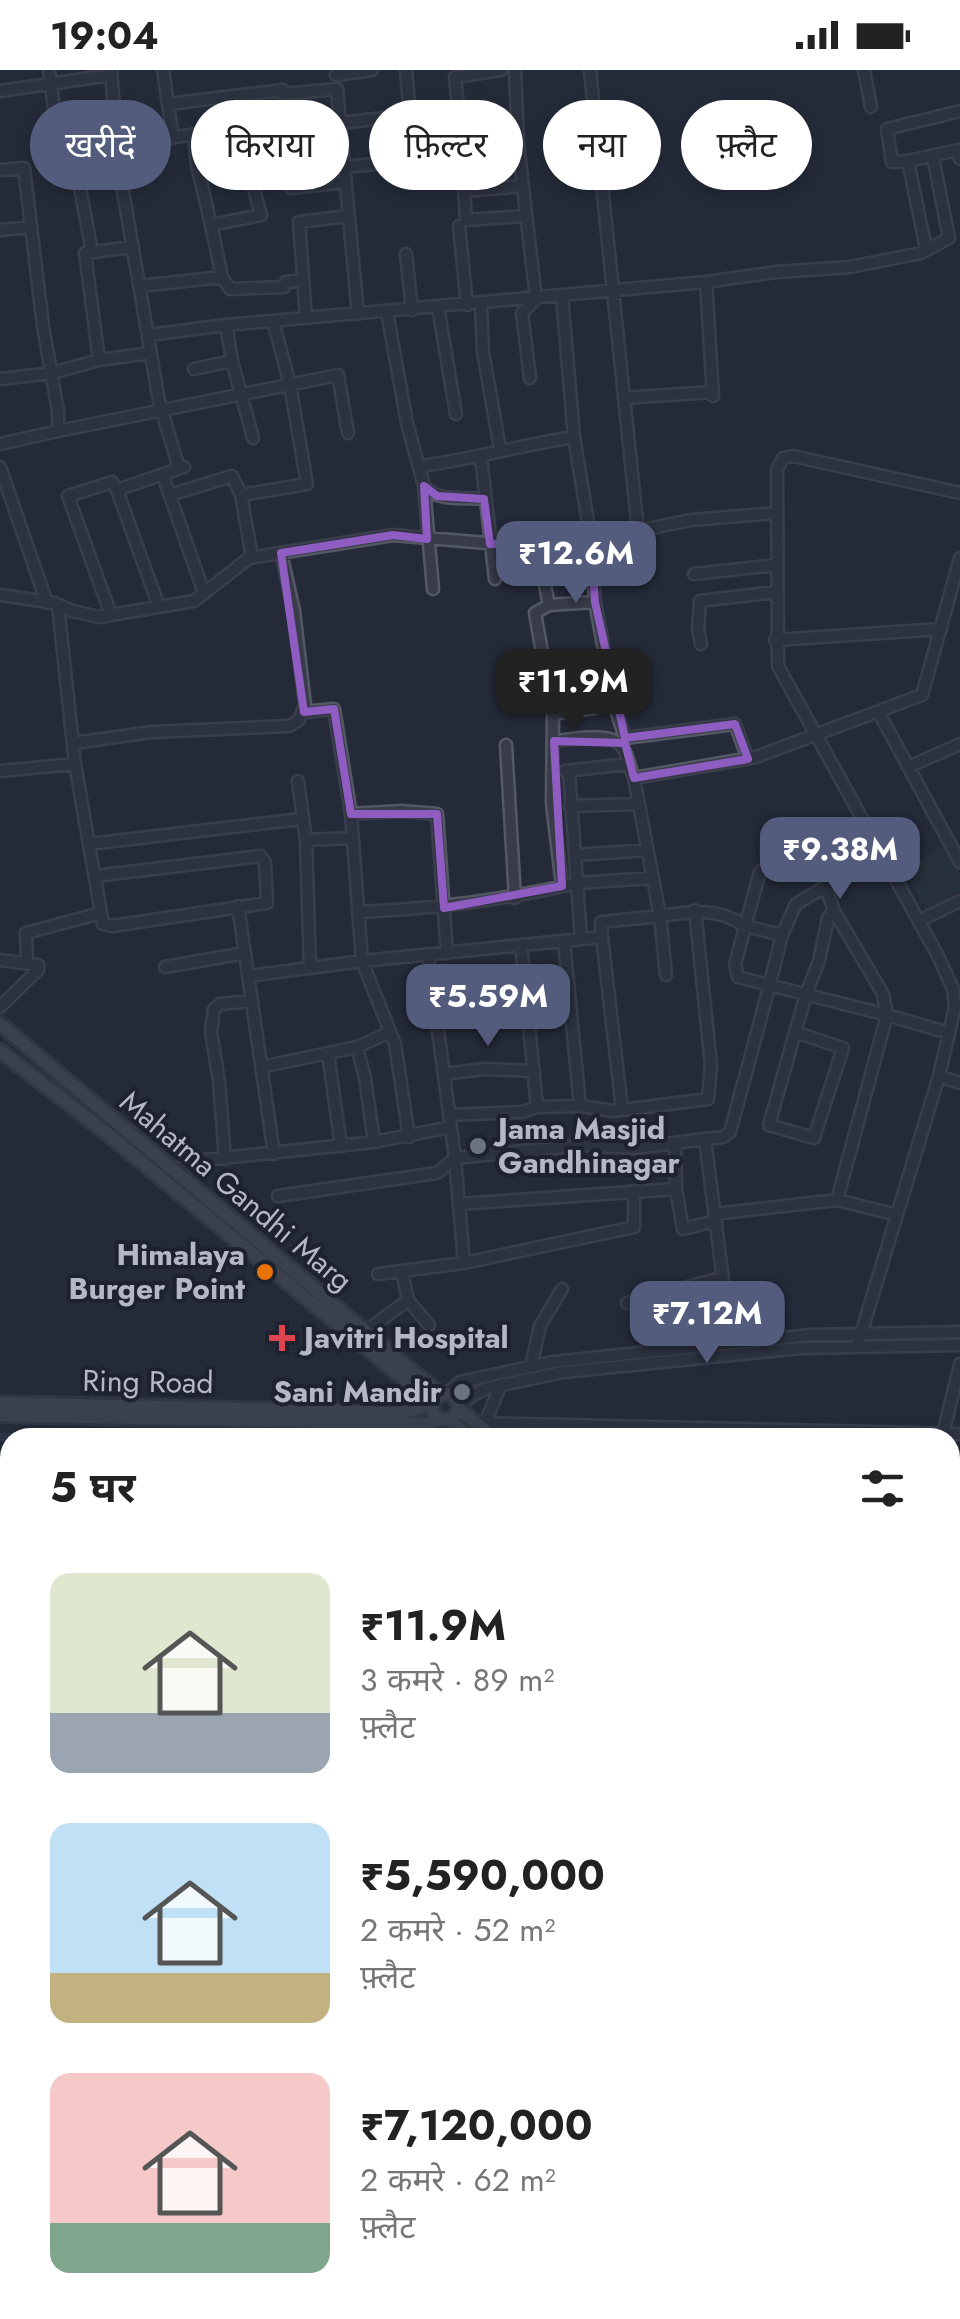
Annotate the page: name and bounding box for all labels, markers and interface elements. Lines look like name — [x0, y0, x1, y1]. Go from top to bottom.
text: 19:04 — [50, 8, 159, 63]
chip: खरीदें — [30, 100, 171, 190]
chip: किराया — [191, 100, 349, 190]
chip: फ़िल्टर — [369, 100, 523, 190]
chip: नया — [543, 100, 661, 190]
chip: फ़्लैट — [681, 100, 812, 190]
pin: ₹12.6M — [495, 521, 657, 606]
text: ₹12.6M — [518, 530, 634, 576]
pin: ₹11.9M — [492, 649, 654, 734]
text: ₹11.9M — [517, 658, 629, 704]
pin: ₹9.38M — [759, 817, 921, 902]
text: ₹9.38M — [782, 826, 898, 872]
pin: ₹5.59M — [407, 964, 569, 1049]
text: ₹5.59M — [428, 973, 548, 1019]
street label: Mahatma Gandhi Marg — [111, 1080, 362, 1301]
place label: Jama Masjid Gandhinagar — [493, 1107, 681, 1184]
marker: Jama Masjid Gandhinagar — [467, 1135, 489, 1157]
place label: Himalaya Burger Point — [69, 1233, 245, 1310]
marker: Himalaya Burger Point — [254, 1261, 276, 1283]
pin: ₹7.12M — [626, 1281, 788, 1366]
text: ₹7.12M — [652, 1290, 762, 1336]
place label: Javitri Hospital — [299, 1316, 509, 1359]
marker: Javitri Hospital — [269, 1325, 295, 1351]
street label: Ring Road — [82, 1359, 214, 1404]
place label: Sani Mandir — [273, 1370, 443, 1413]
marker: Sani Mandir — [451, 1381, 473, 1403]
text: 5 घर — [50, 1457, 135, 1518]
icon: filters — [855, 1461, 910, 1516]
text: ₹11.9M — [360, 1595, 506, 1656]
icon: home — [130, 1613, 250, 1733]
text: 3 कमरे · 89 m² — [360, 1657, 554, 1703]
text: फ़्लैट — [360, 1704, 415, 1750]
text: ₹5,590,000 — [360, 1845, 605, 1906]
icon: home — [130, 1863, 250, 1983]
text: 2 कमरे · 52 m² — [360, 1907, 555, 1953]
text: फ़्लैट — [360, 1954, 415, 2000]
text: ₹7,120,000 — [360, 2095, 593, 2156]
icon: home — [130, 2113, 250, 2233]
text: 2 कमरे · 62 m² — [360, 2157, 556, 2203]
text: फ़्लैट — [360, 2204, 415, 2250]

